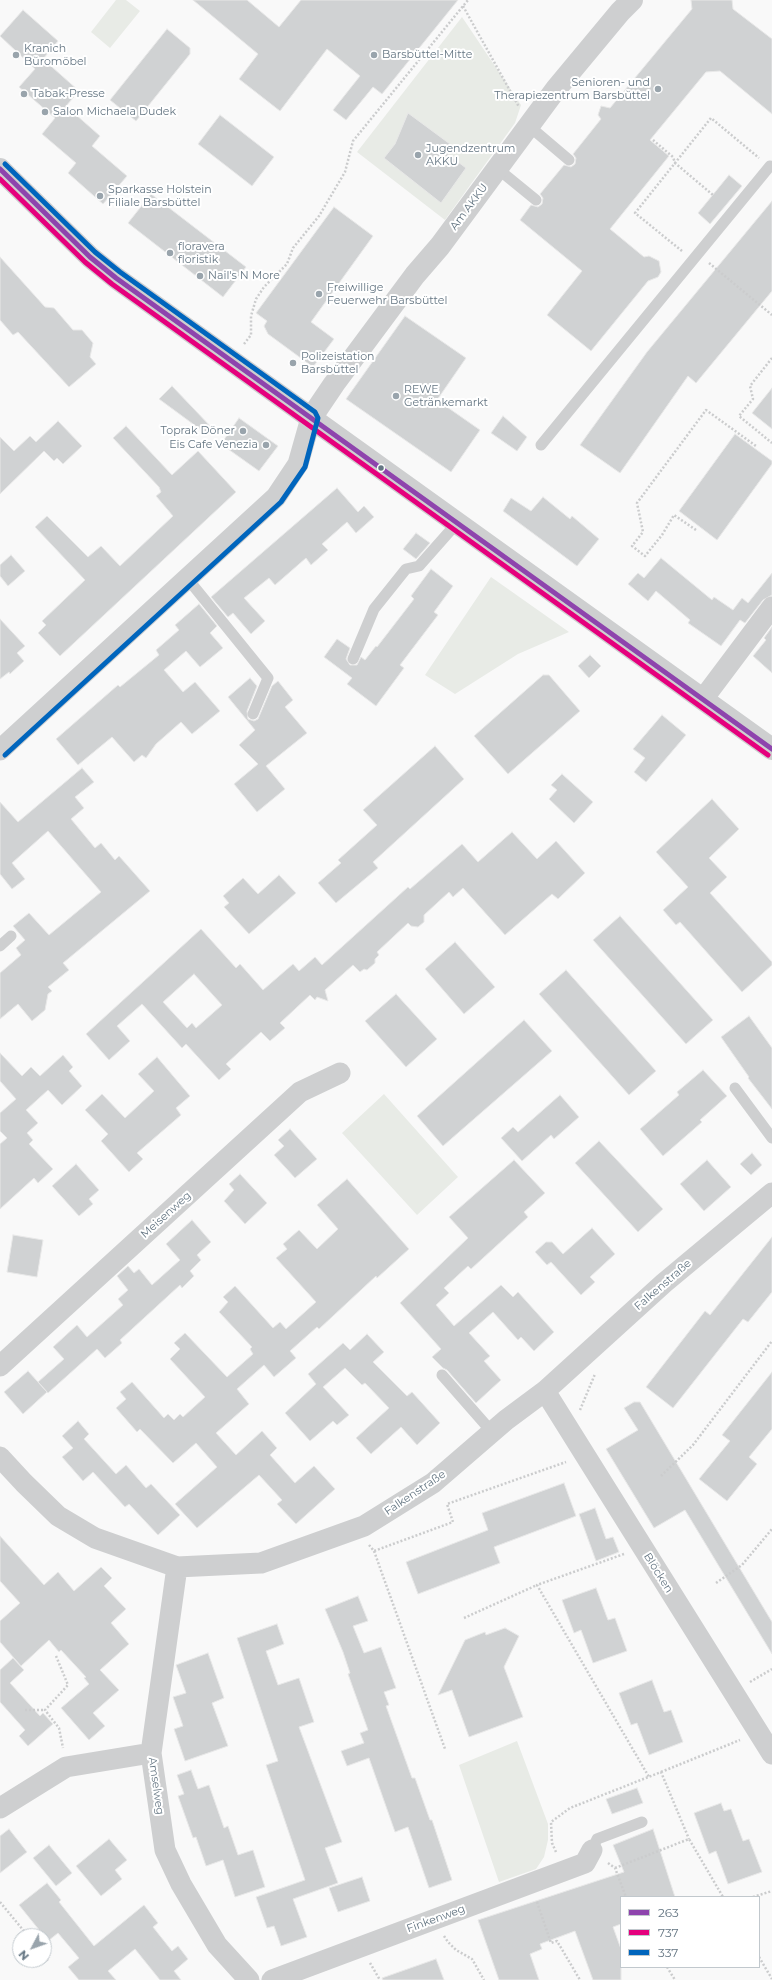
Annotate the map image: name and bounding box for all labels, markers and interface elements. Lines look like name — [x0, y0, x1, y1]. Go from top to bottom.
place label: Kranich Büromöbel — [24, 42, 86, 68]
place label: Barsbüttel-Mitte — [382, 48, 472, 62]
marker: Kranich Büromöbel — [11, 50, 21, 60]
marker: Barsbüttel-Mitte — [369, 50, 379, 60]
place label: Senioren- und Therapiezentrum Barsbüttel — [494, 76, 650, 102]
marker: Senioren- und Therapiezentrum Barsbüttel — [653, 84, 663, 94]
place label: Tabak-Presse — [32, 87, 105, 101]
marker: Tabak-Presse — [19, 89, 29, 99]
place label: Salon Michaela Dudek — [53, 105, 176, 119]
marker: Salon Michaela Dudek — [40, 107, 50, 117]
place label: Jugendzentrum AKKU — [426, 142, 516, 168]
marker: Jugendzentrum AKKU — [413, 150, 423, 160]
street label: Am AKKU — [447, 181, 491, 233]
place label: Sparkasse Holstein Filiale Barsbüttel — [108, 183, 212, 209]
marker: Sparkasse Holstein Filiale Barsbüttel — [95, 191, 105, 201]
place label: floravera floristik — [178, 240, 225, 266]
marker: floravera floristik — [165, 248, 175, 258]
place label: Nail's N More — [208, 269, 280, 283]
marker: Nail's N More — [195, 271, 205, 281]
place label: Freiwillige Feuerwehr Barsbüttel — [327, 281, 447, 307]
marker: Freiwillige Feuerwehr Barsbüttel — [314, 289, 324, 299]
place label: Polizeistation Barsbüttel — [301, 350, 375, 376]
marker: Polizeistation Barsbüttel — [288, 358, 298, 368]
place label: REWE Getränkemarkt — [404, 383, 488, 409]
marker: REWE Getränkemarkt — [391, 391, 401, 401]
place label: Toprak Döner — [161, 424, 235, 438]
marker: Toprak Döner — [238, 426, 248, 436]
place label: Eis Cafe Venezia — [169, 438, 258, 452]
marker: Eis Cafe Venezia — [261, 440, 271, 450]
unlabelled marker — [376, 463, 386, 473]
street label: Meisenweg — [138, 1189, 194, 1241]
street label: Falkenstraße — [632, 1257, 694, 1313]
street label: Falkenstraße — [382, 1468, 448, 1518]
street label: Blöcken — [641, 1551, 675, 1595]
street label: Amselweg — [145, 1756, 167, 1816]
legend — [620, 1896, 760, 1968]
street label: Finkenweg — [405, 1902, 467, 1936]
text: 263 — [658, 1905, 679, 1920]
text: 737 — [658, 1925, 679, 1940]
north arrow — [12, 1928, 52, 1968]
text: 337 — [658, 1945, 678, 1960]
text: N — [16, 1947, 32, 1963]

